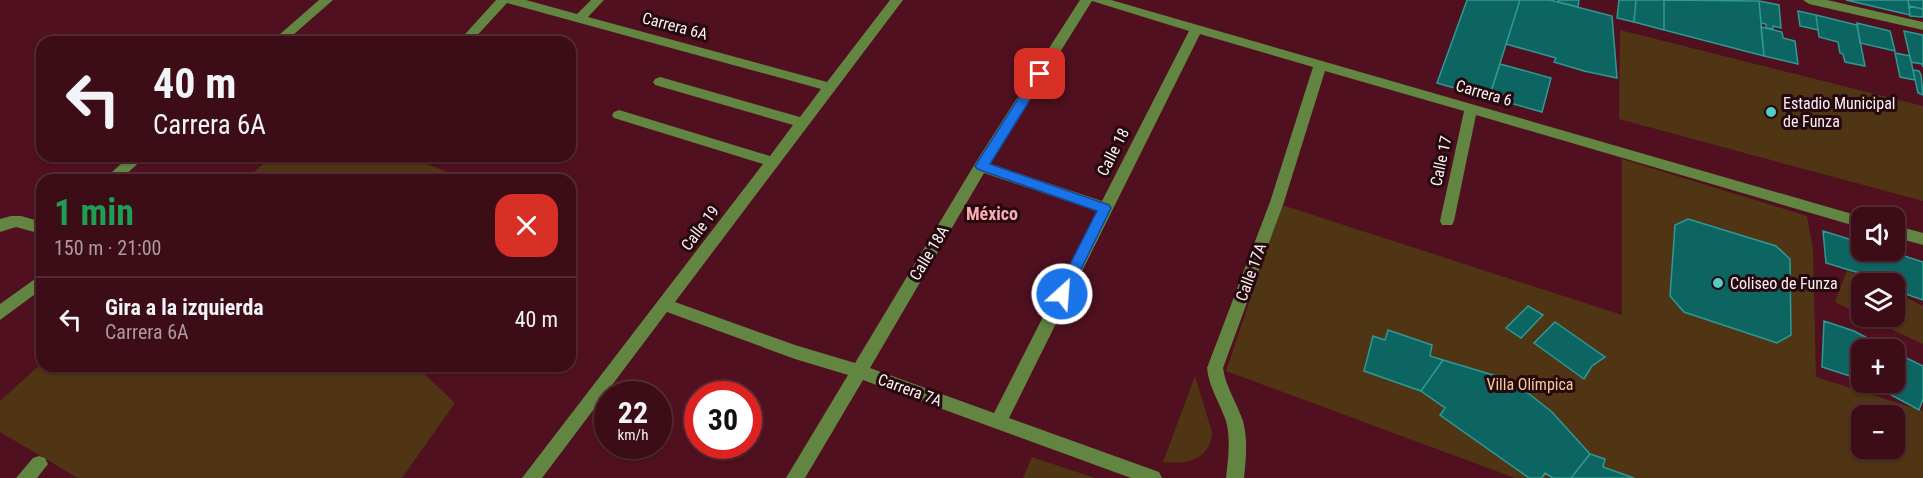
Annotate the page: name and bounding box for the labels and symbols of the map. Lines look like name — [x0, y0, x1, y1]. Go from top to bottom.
street label: Carrera 6A — [640, 8, 710, 44]
pin — [1014, 48, 1065, 99]
street label: Carrera 6 — [1454, 76, 1514, 110]
place label: Estadio Municipal de Funza — [1783, 94, 1896, 131]
marker: Estadio Municipal de Funza — [1764, 105, 1778, 119]
street label: Calle 18 — [1093, 125, 1133, 179]
street label: Calle 17 — [1426, 134, 1456, 188]
street label: Calle 19 — [677, 202, 723, 254]
district label: México — [966, 203, 1018, 224]
street label: Calle 18A — [905, 222, 953, 284]
street label: Calle 17A — [1232, 240, 1270, 304]
position arrow — [1030, 262, 1094, 326]
place label: Coliseo de Funza — [1730, 274, 1838, 293]
marker: Coliseo de Funza — [1711, 276, 1725, 290]
street label: Carrera 7A — [875, 370, 945, 410]
park label: Villa Olímpica — [1486, 375, 1574, 394]
speed limit sign: 30 — [684, 381, 762, 459]

